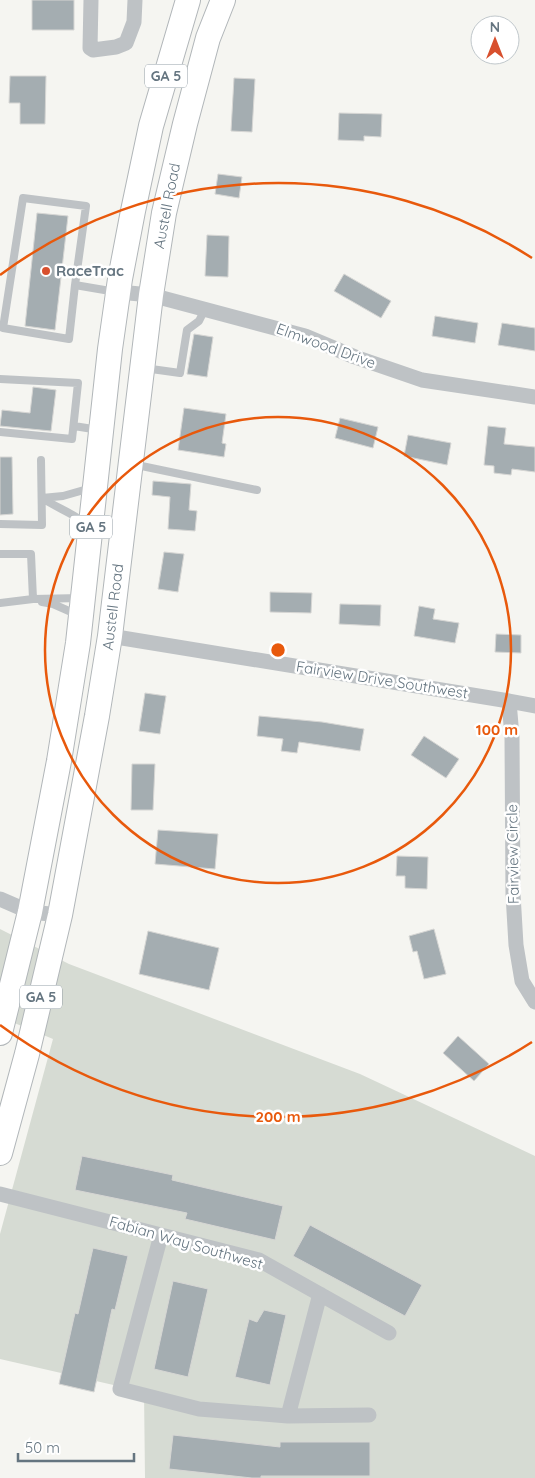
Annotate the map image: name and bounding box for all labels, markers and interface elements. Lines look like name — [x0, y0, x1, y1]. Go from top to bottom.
north arrow — [470, 15, 520, 65]
text: N — [490, 18, 500, 36]
road number: GA 5 — [145, 64, 187, 88]
street label: Austell Road — [149, 161, 184, 250]
place label: RaceTrac — [56, 261, 124, 280]
marker: RaceTrac — [40, 265, 52, 277]
street label: Elmwood Drive — [274, 319, 378, 372]
road number: GA 5 — [70, 516, 112, 538]
street label: Austell Road — [98, 563, 127, 651]
centre of rings — [269, 641, 287, 659]
street label: Fairview Drive Southwest — [295, 657, 469, 702]
text: 100 m — [476, 720, 518, 739]
street label: Fairview Circle — [502, 804, 523, 904]
road number: GA 5 — [20, 986, 62, 1009]
text: 200 m — [256, 1107, 301, 1126]
street label: Fabian Way Southwest — [107, 1211, 265, 1274]
scale bar — [18, 1430, 134, 1462]
text: 50 m — [25, 1438, 60, 1457]

